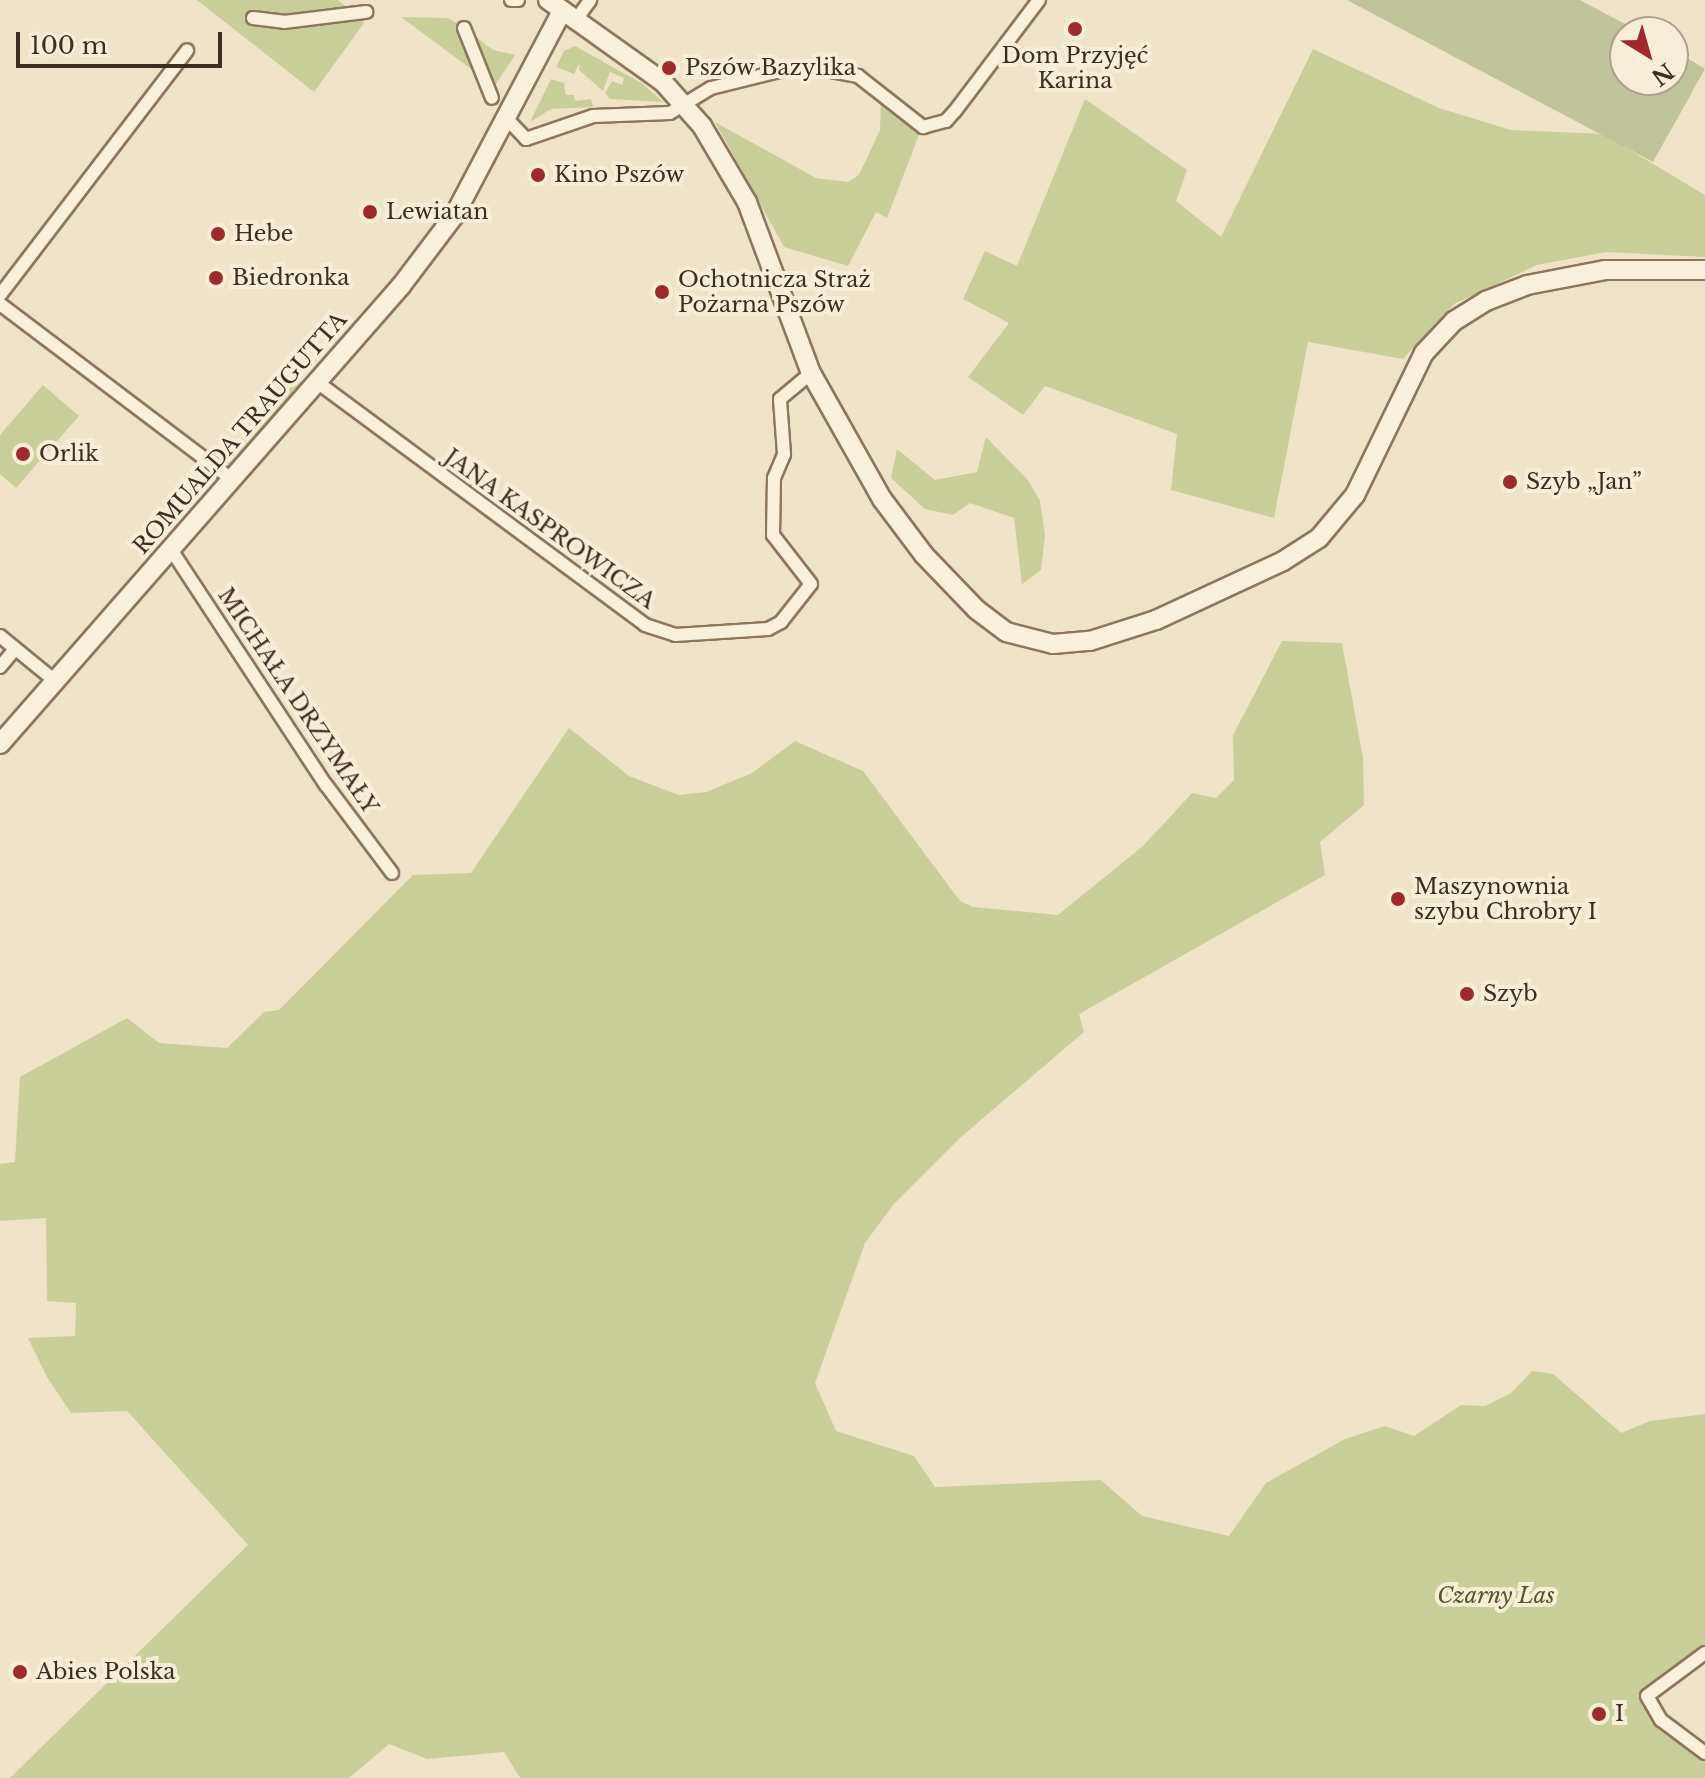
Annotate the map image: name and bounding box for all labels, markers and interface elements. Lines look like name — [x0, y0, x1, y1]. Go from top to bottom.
scale bar — [20, 16, 226, 66]
north arrow — [1609, 16, 1689, 96]
marker: Dom Przyjęć Karina — [1066, 20, 1084, 38]
text: 100 m — [30, 31, 108, 60]
place label: Dom Przyjęć Karina — [1002, 42, 1148, 94]
place label: Pszów Bazylika — [685, 55, 857, 81]
text: N — [1646, 57, 1679, 91]
marker: Pszów Bazylika — [660, 59, 678, 77]
place label: Kino Pszów — [554, 162, 684, 188]
marker: Kino Pszów — [529, 166, 547, 184]
place label: Lewiatan — [386, 199, 488, 225]
marker: Lewiatan — [361, 203, 379, 221]
place label: Hebe — [234, 221, 293, 247]
marker: Hebe — [209, 225, 227, 243]
place label: Biedronka — [232, 265, 349, 291]
place label: Ochotnicza Straż Pożarna Pszów — [678, 266, 871, 318]
marker: Biedronka — [207, 269, 225, 287]
marker: Ochotnicza Straż Pożarna Pszów — [653, 283, 671, 301]
street label: ROMUALDA TRAUGUTTA — [127, 306, 353, 560]
place label: Orlik — [39, 441, 99, 467]
street label: JANA KASPROWICZA — [439, 443, 661, 615]
marker: Orlik — [14, 445, 32, 463]
place label: Szyb „Jan” — [1526, 469, 1642, 495]
marker: Szyb „Jan” — [1501, 473, 1519, 491]
street label: MICHAŁA DRZYMAŁY — [212, 582, 384, 820]
place label: Maszynownia szybu Chrobry I — [1414, 873, 1598, 924]
marker: Maszynownia szybu Chrobry I — [1389, 890, 1407, 908]
place label: Szyb — [1483, 981, 1538, 1007]
marker: Szyb — [1458, 985, 1476, 1003]
park label: Czarny Las — [1437, 1583, 1555, 1609]
place label: Abies Polska — [36, 1659, 176, 1685]
marker: Abies Polska — [11, 1663, 29, 1681]
place label: I — [1615, 1701, 1624, 1727]
marker: I — [1590, 1705, 1608, 1723]

